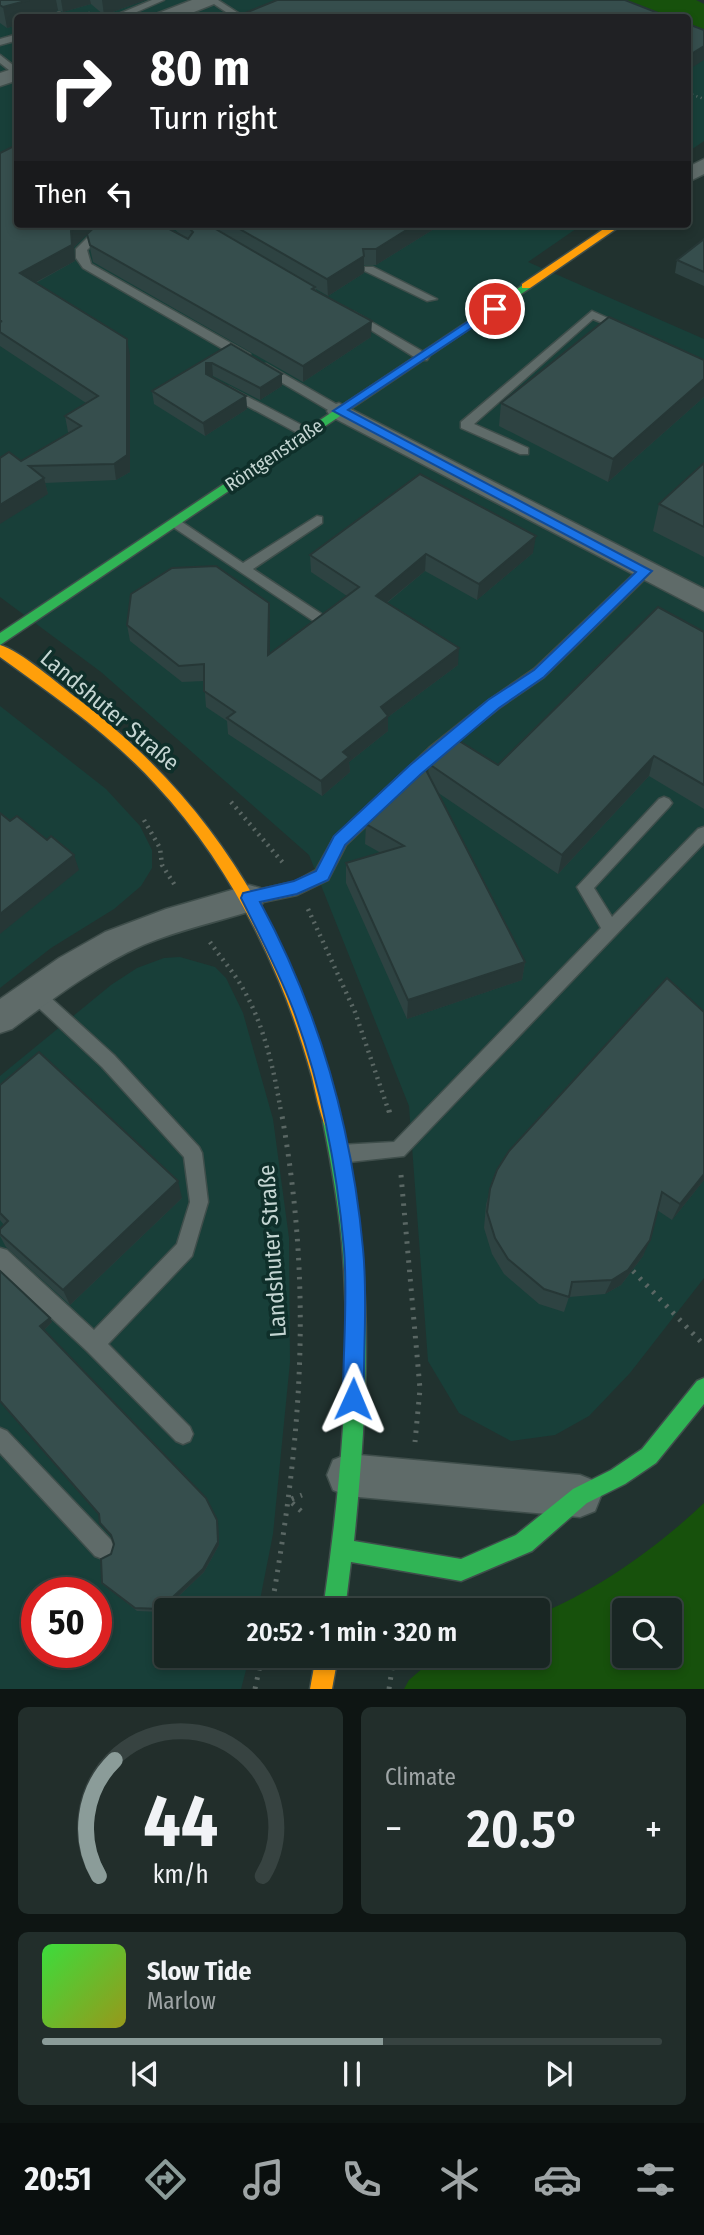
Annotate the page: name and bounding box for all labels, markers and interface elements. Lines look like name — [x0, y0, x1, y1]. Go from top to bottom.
text: 80 m — [150, 39, 250, 98]
icon: right — [35, 42, 126, 133]
text: Turn right — [150, 99, 277, 137]
icon: left — [101, 175, 139, 213]
text: Then — [35, 179, 87, 210]
pin — [465, 279, 525, 339]
icon: arrive — [476, 290, 514, 328]
street label: Röntgenstraße — [221, 414, 327, 496]
street label: Landshuter Straße — [35, 644, 185, 776]
street label: Landshuter Straße — [252, 1164, 292, 1338]
position arrow — [316, 1362, 390, 1436]
speed limit sign: 50 — [21, 1577, 112, 1668]
map controls — [612, 1598, 682, 1668]
button: search — [612, 1598, 682, 1668]
text: 20:52 · 1 min · 320 m — [247, 1617, 457, 1648]
text: Climate — [385, 1763, 456, 1791]
text: 44 — [143, 1779, 218, 1866]
text: 20.5° — [467, 1798, 580, 1861]
text: − — [385, 1806, 402, 1852]
text: + — [645, 1806, 662, 1852]
text: km/h — [153, 1860, 208, 1890]
text: Slow Tide — [147, 1956, 251, 1987]
text: Marlow — [147, 1987, 216, 2015]
icon: previous — [126, 2055, 164, 2093]
icon: pause — [333, 2055, 371, 2093]
icon: next — [540, 2055, 578, 2093]
icon: directions — [141, 2155, 190, 2204]
icon: music — [239, 2155, 288, 2204]
icon: phone — [337, 2155, 386, 2204]
icon: climate — [435, 2155, 484, 2204]
icon: car — [533, 2155, 582, 2204]
icon: filters — [631, 2155, 680, 2204]
text: 20:51 — [24, 2160, 92, 2198]

